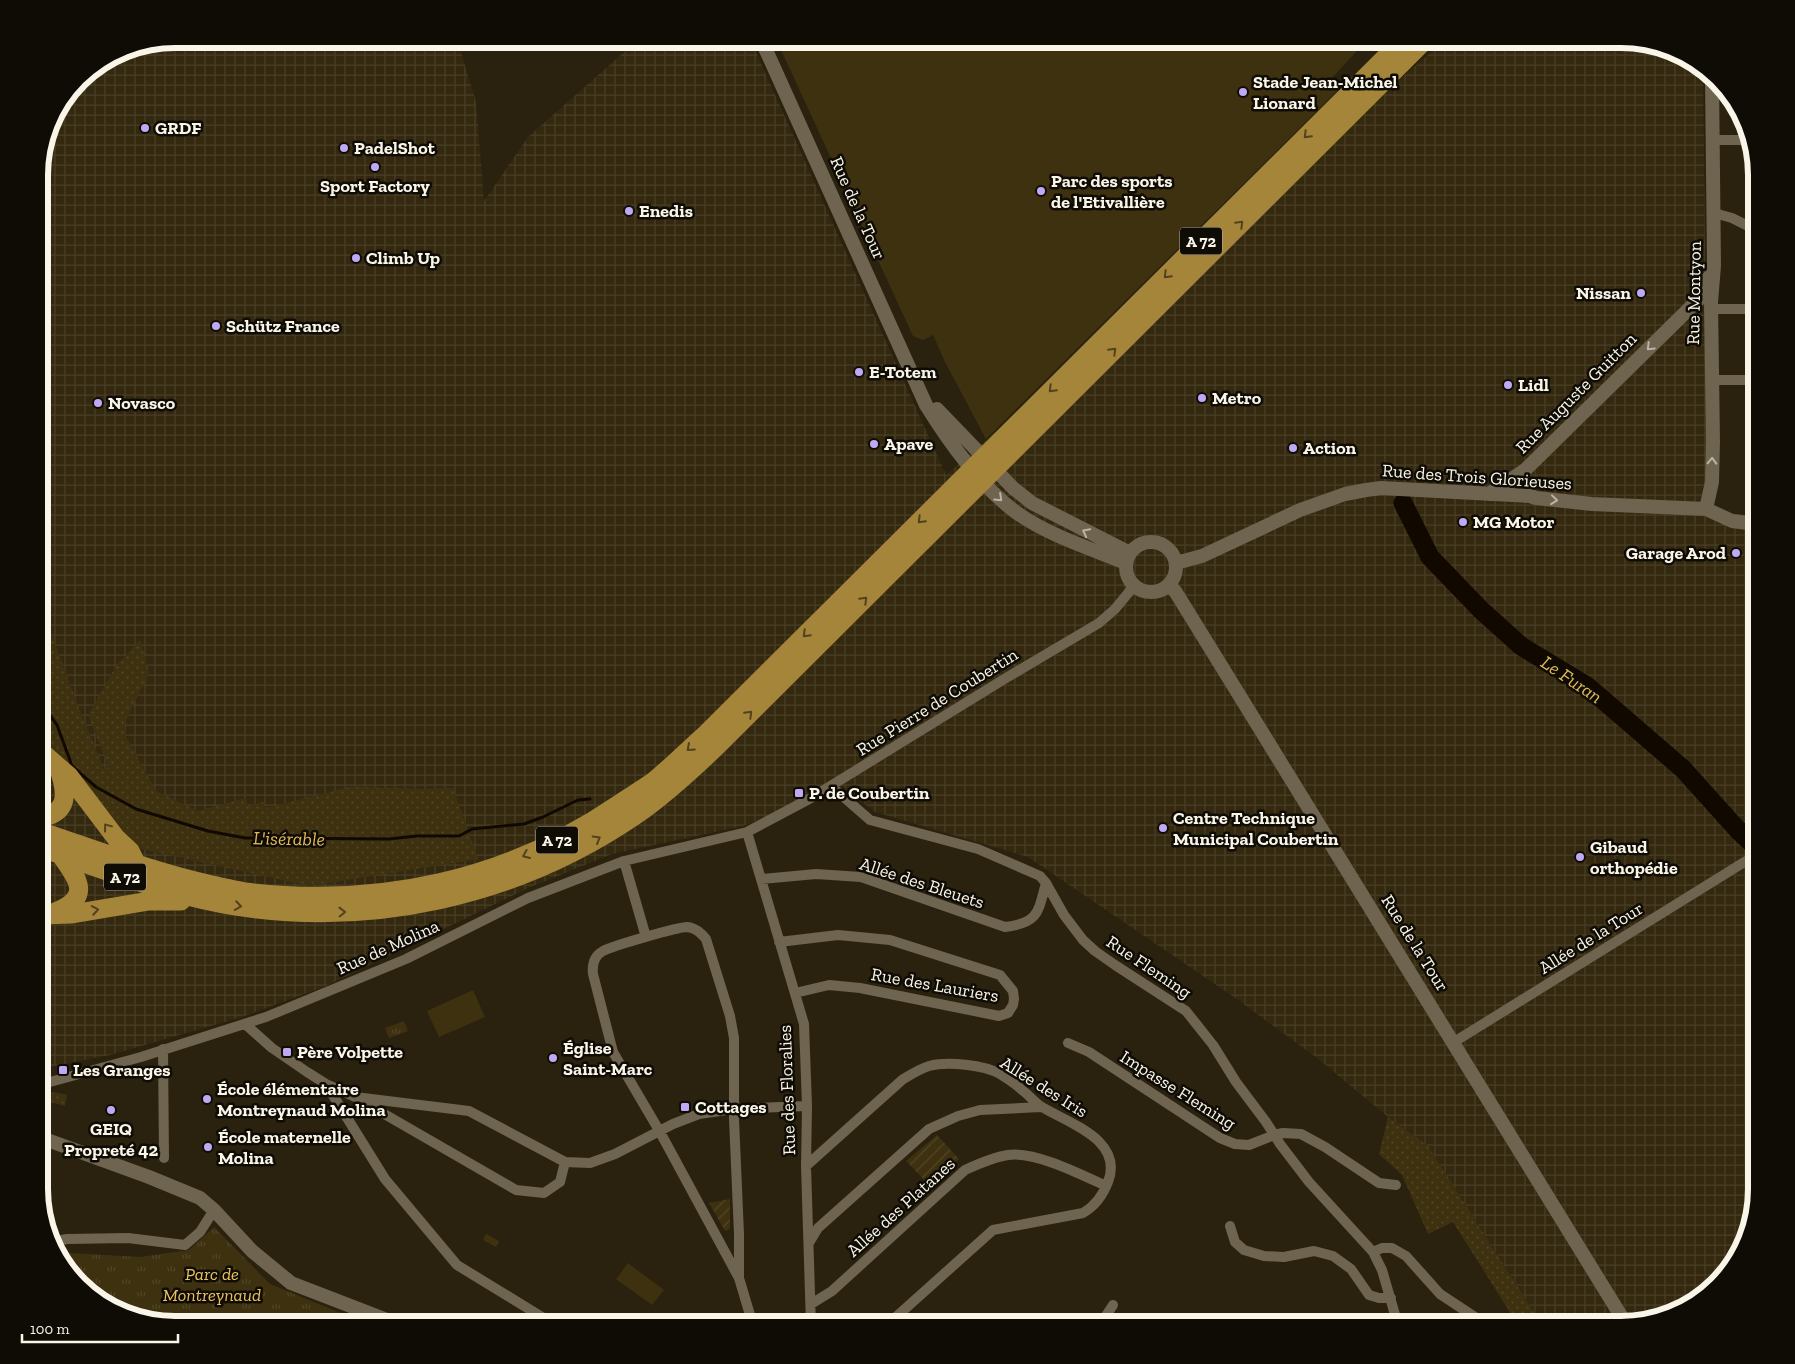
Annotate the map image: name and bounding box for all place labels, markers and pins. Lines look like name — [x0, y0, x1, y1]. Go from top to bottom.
place label: Stade Jean-Michel Lionard — [1253, 71, 1397, 114]
marker: Stade Jean-Michel Lionard — [1237, 86, 1249, 98]
place label: GRDF — [155, 117, 201, 139]
marker: GRDF — [139, 122, 151, 134]
place label: PadelShot — [354, 137, 436, 159]
marker: PadelShot — [338, 142, 350, 154]
marker: Sport Factory — [369, 161, 381, 173]
place label: Parc des sports de l'Etivallière — [1051, 170, 1172, 213]
place label: Sport Factory — [320, 175, 430, 197]
marker: Parc des sports de l'Etivallière — [1035, 185, 1047, 197]
place label: Enedis — [639, 200, 693, 222]
marker: Enedis — [623, 205, 635, 217]
place label: Climb Up — [366, 247, 440, 269]
marker: Climb Up — [350, 252, 362, 264]
place label: Nissan — [1576, 282, 1631, 304]
marker: Nissan — [1635, 287, 1647, 299]
place label: Schütz France — [226, 315, 340, 337]
marker: Schütz France — [210, 320, 222, 332]
place label: E-Totem — [869, 361, 937, 383]
marker: E-Totem — [853, 366, 865, 378]
place label: Lidl — [1518, 374, 1549, 396]
marker: Lidl — [1502, 379, 1514, 391]
place label: Metro — [1212, 387, 1262, 409]
place label: Novasco — [108, 392, 176, 414]
marker: Metro — [1196, 392, 1208, 404]
marker: Novasco — [92, 397, 104, 409]
place label: Apave — [884, 433, 933, 455]
place label: Action — [1303, 437, 1357, 459]
marker: Apave — [868, 438, 880, 450]
marker: Action — [1287, 442, 1299, 454]
place label: MG Motor — [1473, 511, 1554, 533]
marker: MG Motor — [1457, 516, 1469, 528]
place label: Garage Arod — [1626, 542, 1727, 564]
marker: Garage Arod — [1730, 547, 1742, 559]
place label: P. de Coubertin — [809, 782, 930, 804]
marker: P. de Coubertin — [793, 787, 805, 799]
place label: Centre Technique Municipal Coubertin — [1173, 807, 1339, 850]
marker: Centre Technique Municipal Coubertin — [1157, 822, 1169, 834]
place label: Gibaud orthopédie — [1590, 836, 1678, 879]
marker: Gibaud orthopédie — [1574, 851, 1586, 863]
place label: Église Saint-Marc — [563, 1037, 653, 1080]
place label: Père Volpette — [297, 1041, 403, 1063]
marker: Père Volpette — [281, 1046, 293, 1058]
marker: Église Saint-Marc — [547, 1052, 559, 1064]
place label: Les Granges — [73, 1059, 171, 1081]
marker: Les Granges — [57, 1064, 69, 1076]
place label: École élémentaire Montreynaud Molina — [217, 1078, 386, 1121]
marker: École élémentaire Montreynaud Molina — [201, 1093, 213, 1105]
place label: Cottages — [695, 1096, 767, 1118]
marker: Cottages — [679, 1101, 691, 1113]
marker: GEIQ Propreté 42 — [105, 1104, 117, 1116]
place label: GEIQ Propreté 42 — [64, 1118, 158, 1161]
place label: École maternelle Molina — [218, 1126, 351, 1169]
marker: École maternelle Molina — [202, 1141, 214, 1153]

